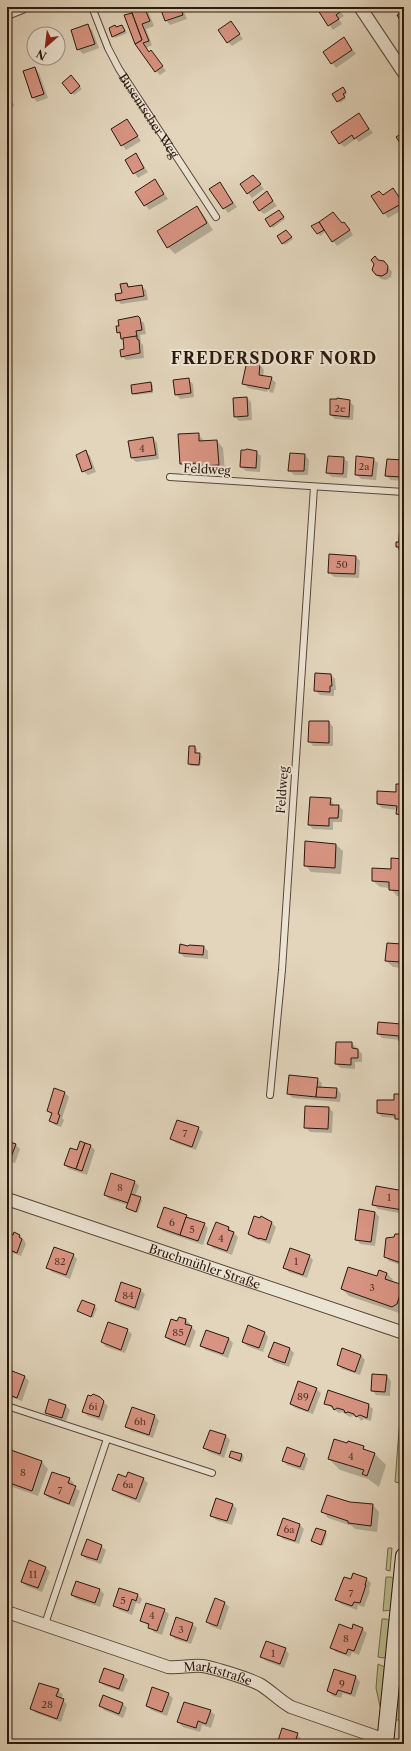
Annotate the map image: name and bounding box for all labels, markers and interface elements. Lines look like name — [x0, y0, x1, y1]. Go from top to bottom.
north arrow — [26, 26, 66, 66]
text: N — [33, 46, 49, 63]
street label: Busentscher Weg — [116, 70, 183, 161]
district label: FREDERSDORF NORD — [171, 348, 377, 368]
house number: 2e — [334, 402, 346, 415]
house number: 4 — [139, 442, 145, 455]
street label: Feldweg — [183, 460, 232, 478]
house number: 2a — [358, 460, 370, 473]
house number: 50 — [336, 558, 348, 571]
street label: Feldweg — [273, 765, 291, 814]
house number: 7 — [183, 1127, 188, 1140]
house number: 8 — [117, 1181, 123, 1194]
house number: 1 — [387, 1191, 392, 1204]
house number: 6 — [169, 1216, 175, 1229]
house number: 5 — [189, 1223, 195, 1236]
house number: 4 — [218, 1232, 224, 1245]
street label: Bruchmühler Straße — [147, 1240, 263, 1292]
house number: 82 — [54, 1255, 66, 1268]
house number: 1 — [294, 1255, 299, 1268]
house number: 3 — [369, 1281, 375, 1294]
house number: 84 — [122, 1289, 134, 1302]
house number: 85 — [172, 1326, 184, 1339]
house number: 89 — [297, 1390, 309, 1403]
house number: 6i — [89, 1400, 97, 1413]
house number: 6h — [134, 1415, 147, 1428]
house number: 4 — [348, 1450, 354, 1463]
house number: 8 — [20, 1466, 26, 1479]
house number: 6a — [122, 1478, 134, 1491]
house number: 7 — [58, 1484, 63, 1497]
house number: 6a — [283, 1523, 295, 1536]
house number: 11 — [29, 1568, 38, 1581]
house number: 7 — [349, 1587, 354, 1600]
house number: 5 — [120, 1594, 126, 1607]
house number: 4 — [149, 1609, 155, 1622]
house number: 3 — [178, 1623, 184, 1636]
house number: 8 — [343, 1632, 349, 1645]
house number: 1 — [271, 1647, 276, 1660]
street label: Marktstraße — [183, 1658, 255, 1688]
house number: 9 — [339, 1677, 345, 1690]
house number: 28 — [41, 1698, 53, 1711]

